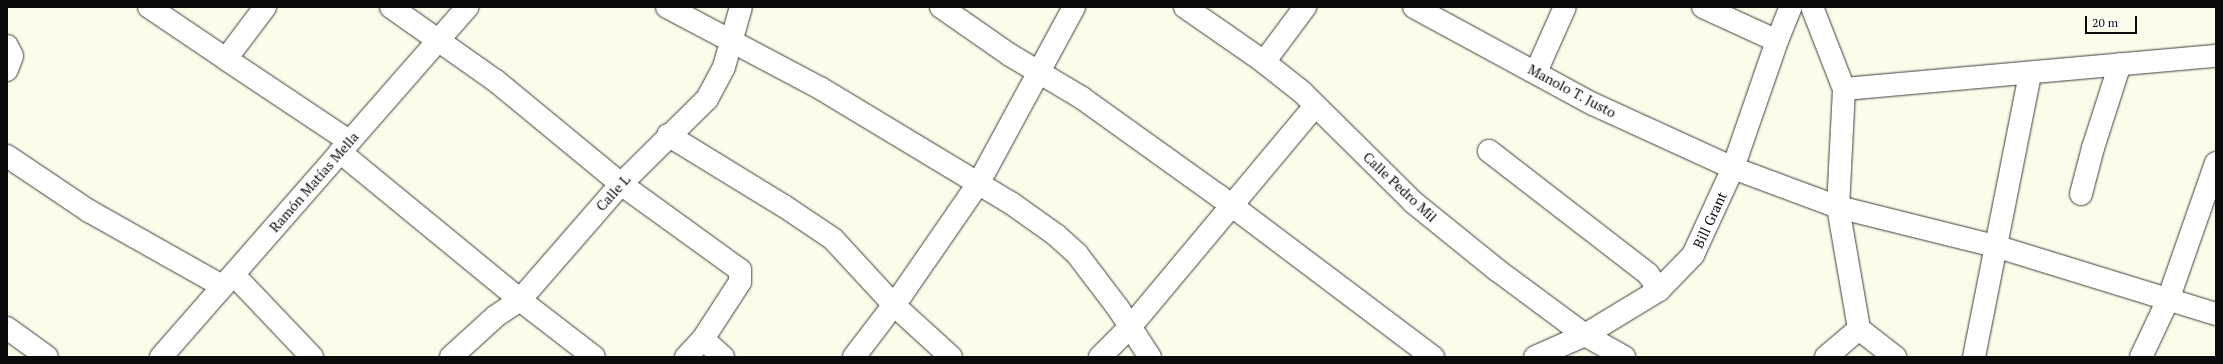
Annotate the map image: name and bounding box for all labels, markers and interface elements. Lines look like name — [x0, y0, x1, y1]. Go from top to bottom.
scale bar — [2087, 8, 2139, 34]
text: 20 m — [2092, 15, 2118, 30]
street label: Manolo T. Justo — [1525, 61, 1619, 121]
street label: Ramón Matías Mella — [266, 128, 362, 236]
street label: Calle Pedro Mil — [1360, 149, 1440, 225]
street label: Calle L — [592, 172, 634, 214]
street label: Bill Grant — [1690, 189, 1730, 251]

